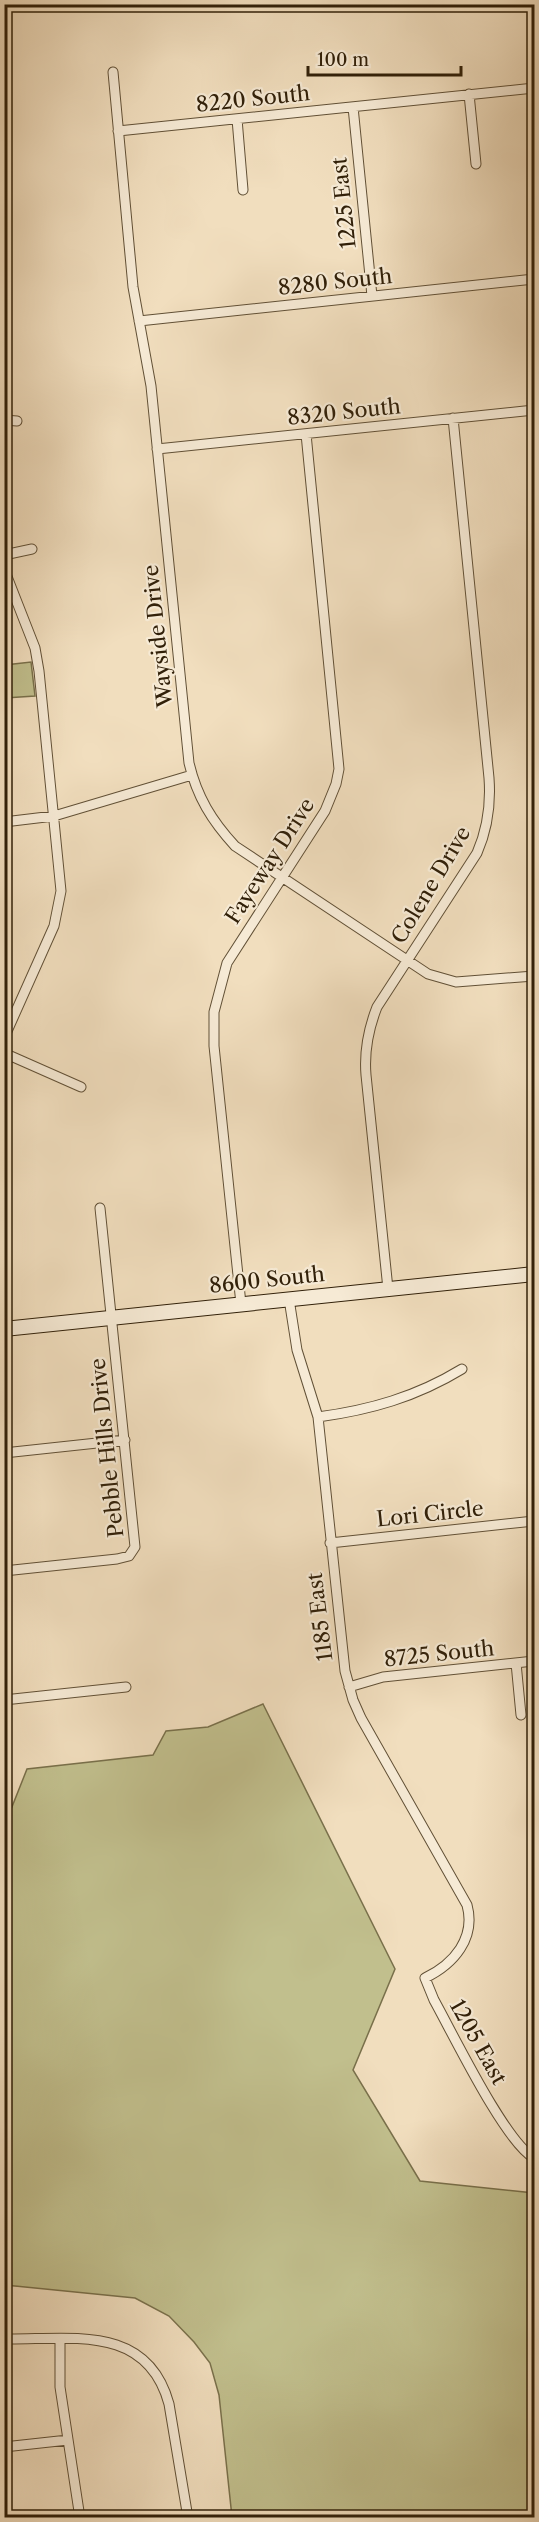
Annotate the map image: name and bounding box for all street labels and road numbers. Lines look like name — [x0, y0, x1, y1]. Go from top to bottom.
street label: 8220 South — [195, 80, 311, 117]
street label: 1225 East — [326, 155, 361, 250]
street label: 8280 South — [277, 263, 393, 300]
street label: 8320 South — [286, 393, 402, 430]
street label: Wayside Drive — [138, 564, 178, 710]
street label: Fayeway Drive — [220, 793, 319, 928]
street label: Colene Drive — [386, 822, 475, 948]
street label: 8600 South — [208, 1261, 326, 1298]
street label: Pebble Hills Drive — [85, 1357, 128, 1539]
street label: Lori Circle — [375, 1495, 485, 1532]
street label: 1185 East — [302, 1571, 337, 1663]
street label: 8725 South — [383, 1635, 495, 1672]
street label: 1205 East — [445, 1995, 512, 2089]

